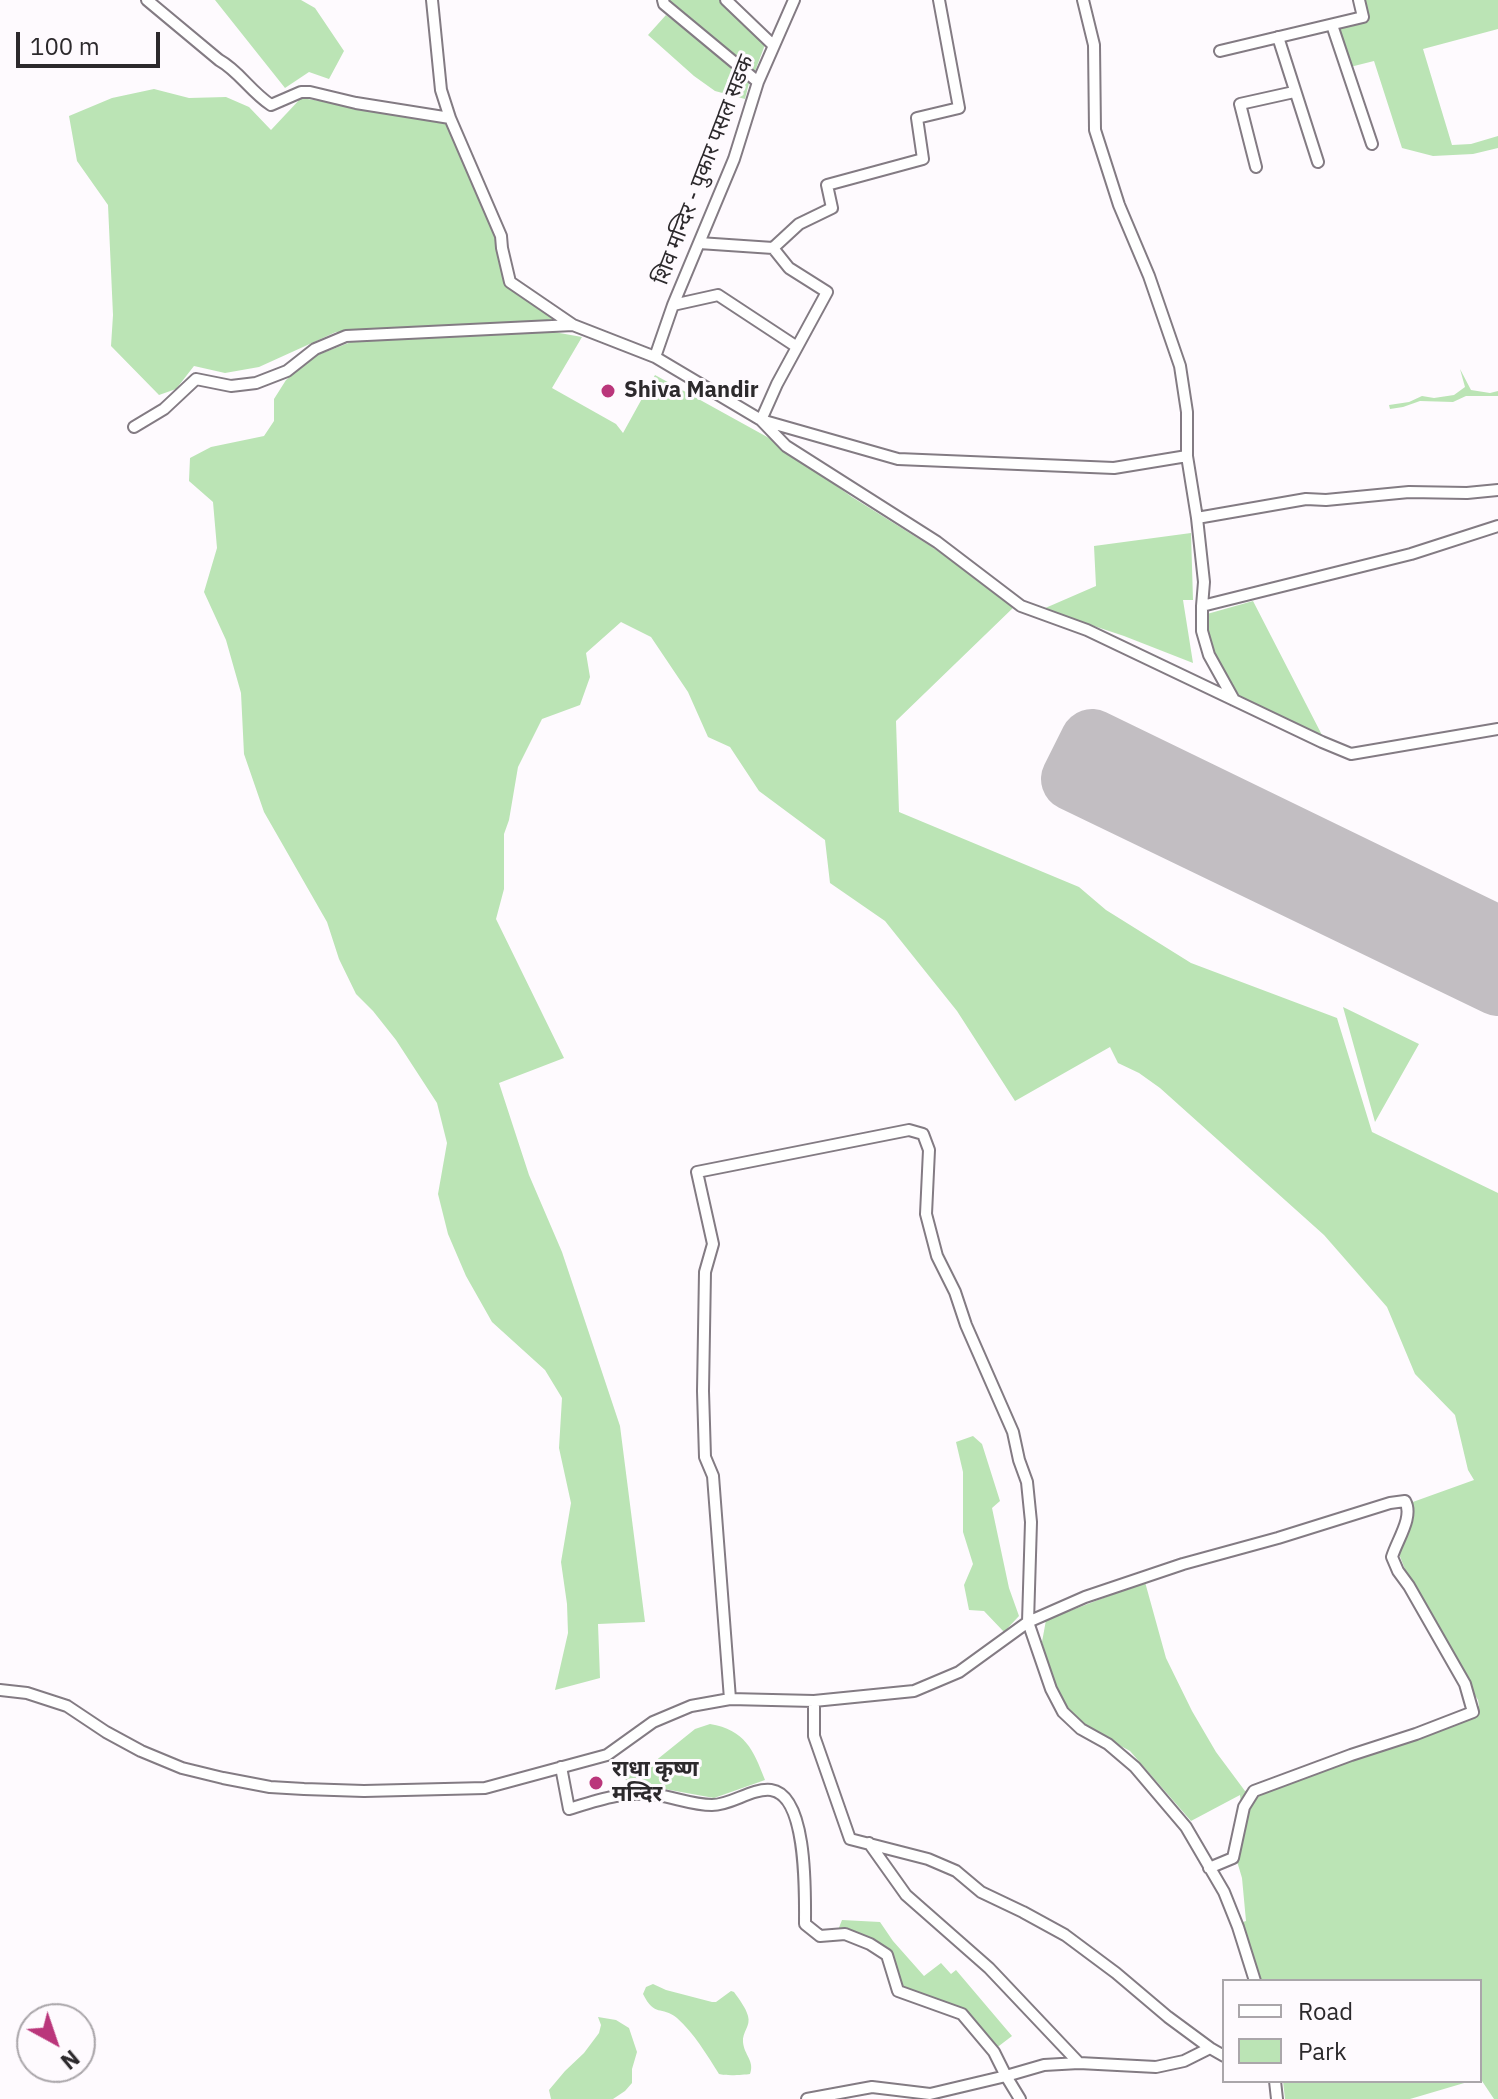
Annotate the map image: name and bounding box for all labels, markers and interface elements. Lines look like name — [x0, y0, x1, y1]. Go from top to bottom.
scale bar — [20, 16, 164, 66]
text: 100 m — [30, 30, 100, 62]
street label: शिव मन्दिर - पुकार पसल सडक — [648, 51, 760, 289]
place label: Shiva Mandir — [624, 378, 759, 404]
marker: Shiva Mandir — [599, 382, 617, 400]
place label: राधा कृष्ण मन्दिर — [612, 1757, 698, 1808]
marker: राधा कृष्ण मन्दिर — [587, 1774, 605, 1792]
legend — [1222, 1979, 1482, 2083]
text: Road — [1298, 1995, 1353, 2027]
north arrow — [16, 2003, 96, 2083]
text: Park — [1298, 2035, 1347, 2067]
text: N — [55, 2044, 86, 2076]

